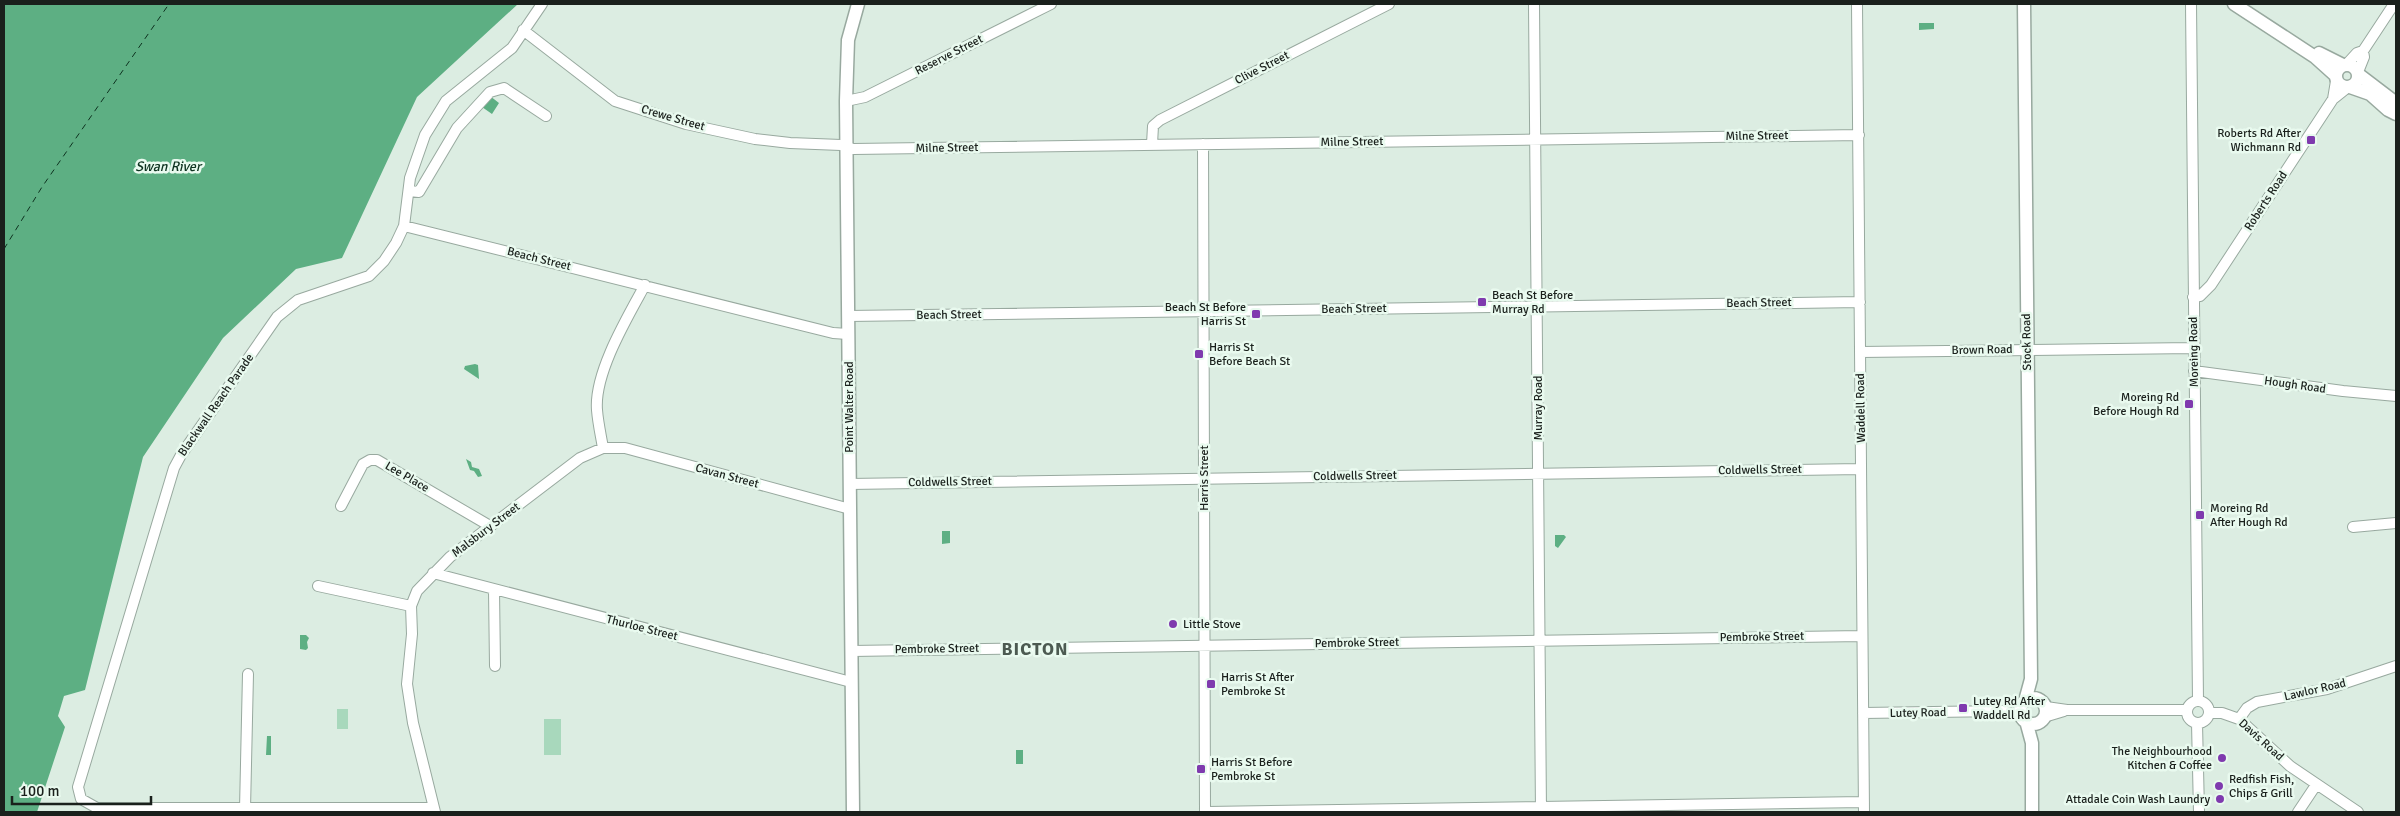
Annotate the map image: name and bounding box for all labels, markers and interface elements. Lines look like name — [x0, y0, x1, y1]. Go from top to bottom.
street label: Reserve Street — [912, 31, 986, 79]
street label: Clive Street — [1232, 48, 1292, 88]
street label: Crewe Street — [639, 102, 707, 134]
place label: Roberts Rd After Wichmann Rd — [2217, 126, 2302, 155]
street label: Milne Street — [1725, 128, 1789, 144]
street label: Milne Street — [1320, 134, 1384, 150]
marker: Roberts Rd After Wichmann Rd — [2305, 134, 2317, 146]
street label: Milne Street — [915, 140, 979, 156]
water label: Swan River — [135, 158, 203, 175]
street label: Roberts Road — [2241, 168, 2291, 234]
street label: Beach Street — [505, 244, 573, 274]
place label: Beach St Before Murray Rd — [1492, 288, 1573, 317]
street label: Beach Street — [1726, 295, 1792, 311]
marker: Beach St Before Murray Rd — [1476, 296, 1488, 308]
place label: Beach St Before Harris St — [1165, 300, 1246, 329]
street label: Beach Street — [1321, 301, 1387, 317]
street label: Beach Street — [916, 307, 982, 323]
marker: Beach St Before Harris St — [1250, 308, 1262, 320]
street label: Stock Road — [2019, 313, 2035, 371]
street label: Moreing Road — [2186, 317, 2202, 387]
place label: Harris St Before Beach St — [1209, 340, 1290, 369]
street label: Brown Road — [1951, 342, 2013, 358]
marker: Harris St Before Beach St — [1193, 348, 1205, 360]
street label: Blackwall Reach Parade — [175, 351, 257, 459]
street label: Point Walter Road — [842, 361, 857, 453]
street label: Waddell Road — [1853, 373, 1869, 443]
street label: Hough Road — [2263, 373, 2327, 397]
street label: Murray Road — [1531, 376, 1546, 440]
place label: Moreing Rd Before Hough Rd — [2093, 390, 2179, 419]
marker: Moreing Rd Before Hough Rd — [2183, 398, 2195, 410]
street label: Harris Street — [1197, 445, 1212, 511]
street label: Lee Place — [382, 458, 432, 496]
street label: Cavan Street — [694, 460, 760, 492]
street label: Coldwells Street — [1718, 462, 1802, 478]
street label: Coldwells Street — [1313, 468, 1397, 484]
street label: Coldwells Street — [908, 474, 992, 490]
street label: Malsbury Street — [449, 499, 523, 561]
place label: Moreing Rd After Hough Rd — [2210, 501, 2288, 530]
marker: Moreing Rd After Hough Rd — [2194, 509, 2206, 521]
street label: Thurloe Street — [605, 612, 679, 644]
place label: Little Stove — [1183, 617, 1241, 632]
marker: Little Stove — [1167, 618, 1179, 630]
street label: Pembroke Street — [1720, 629, 1804, 645]
street label: Pembroke Street — [1315, 635, 1399, 651]
district label: BICTON — [1001, 638, 1069, 660]
street label: Pembroke Street — [895, 641, 979, 657]
place label: Harris St After Pembroke St — [1221, 670, 1295, 699]
street label: Lawlor Road — [2283, 676, 2347, 704]
marker: Harris St After Pembroke St — [1205, 678, 1217, 690]
place label: Lutey Rd After Waddell Rd — [1973, 694, 2046, 723]
marker: Lutey Rd After Waddell Rd — [1957, 702, 1969, 714]
street label: Lutey Road — [1890, 705, 1946, 721]
street label: Davis Road — [2235, 716, 2287, 764]
place label: The Neighbourhood Kitchen & Coffee — [2112, 744, 2212, 773]
marker: The Neighbourhood Kitchen & Coffee — [2216, 752, 2228, 764]
place label: Harris St Before Pembroke St — [1211, 755, 1292, 784]
marker: Harris St Before Pembroke St — [1195, 763, 1207, 775]
place label: Redfish Fish, Chips & Grill — [2229, 772, 2294, 801]
scale bar — [12, 774, 151, 806]
marker: Redfish Fish, Chips & Grill — [2213, 780, 2225, 792]
text: 100 m — [20, 782, 60, 800]
place label: Attadale Coin Wash Laundry — [2066, 792, 2210, 807]
marker: Attadale Coin Wash Laundry — [2214, 793, 2226, 805]

